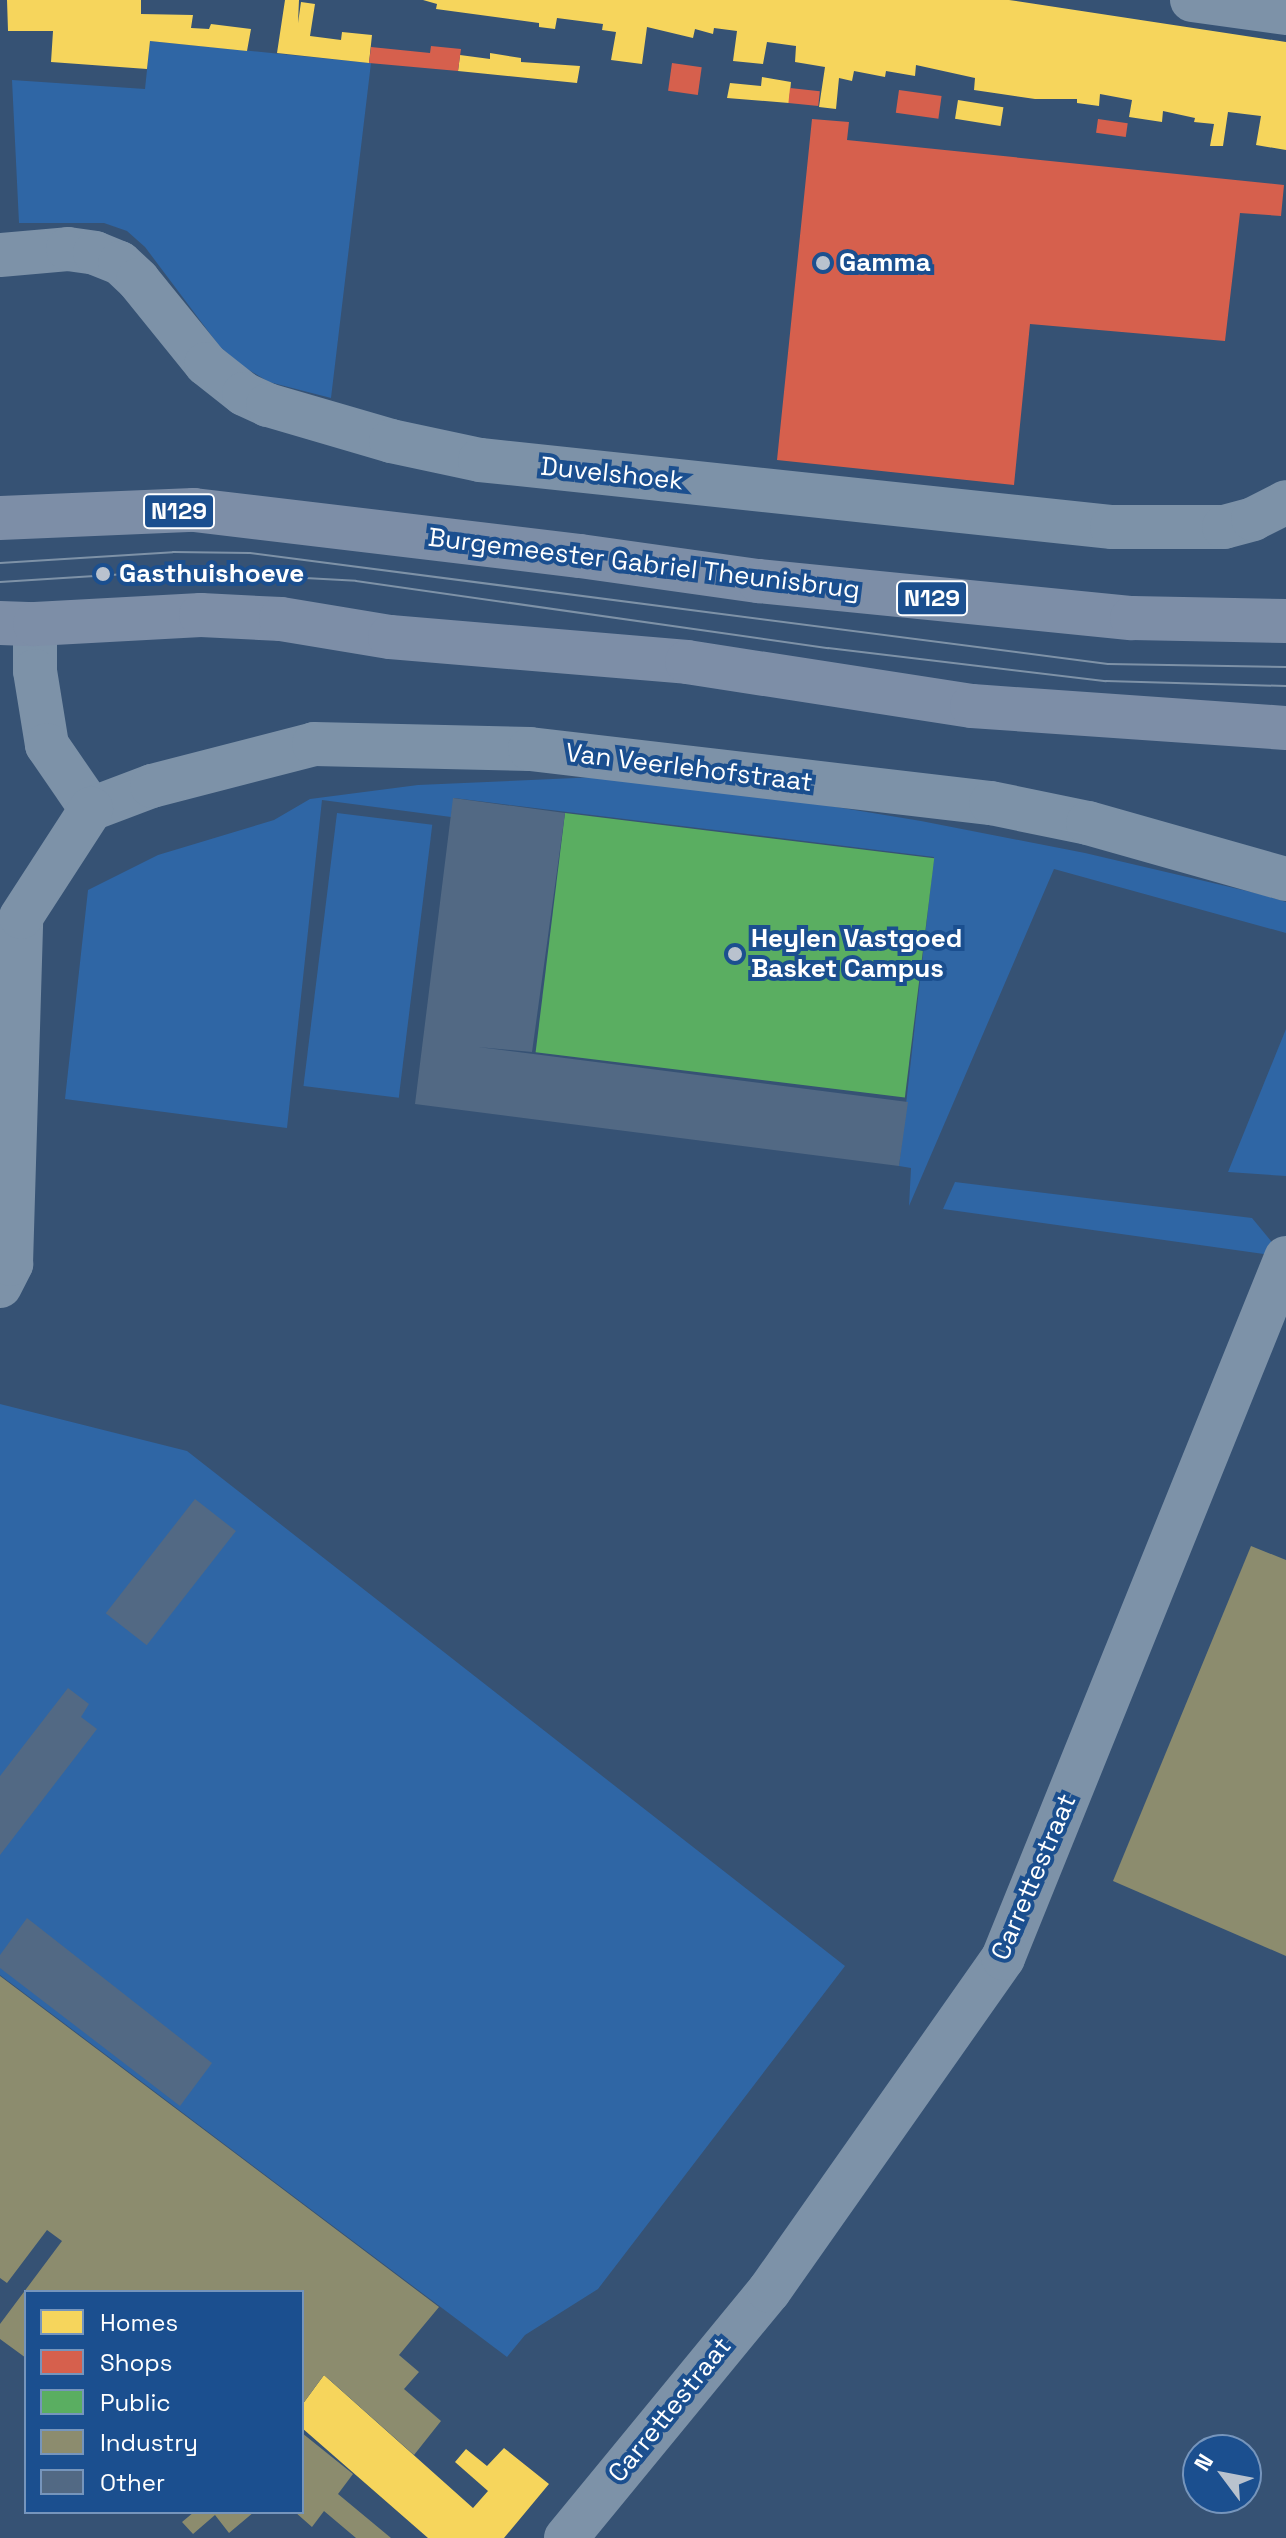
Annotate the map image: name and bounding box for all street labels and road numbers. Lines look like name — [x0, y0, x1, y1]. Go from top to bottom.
street label: Duvelshoek — [539, 451, 685, 497]
road number: N129 — [143, 491, 215, 531]
street label: Burgemeester Gabriel Theunisbrug — [426, 522, 862, 606]
road number: N129 — [896, 578, 968, 618]
street label: Van Veerlehofstraat — [564, 737, 814, 799]
street label: Carrettestraat — [985, 1789, 1083, 1965]
street label: Carrettestraat — [602, 2331, 738, 2489]

